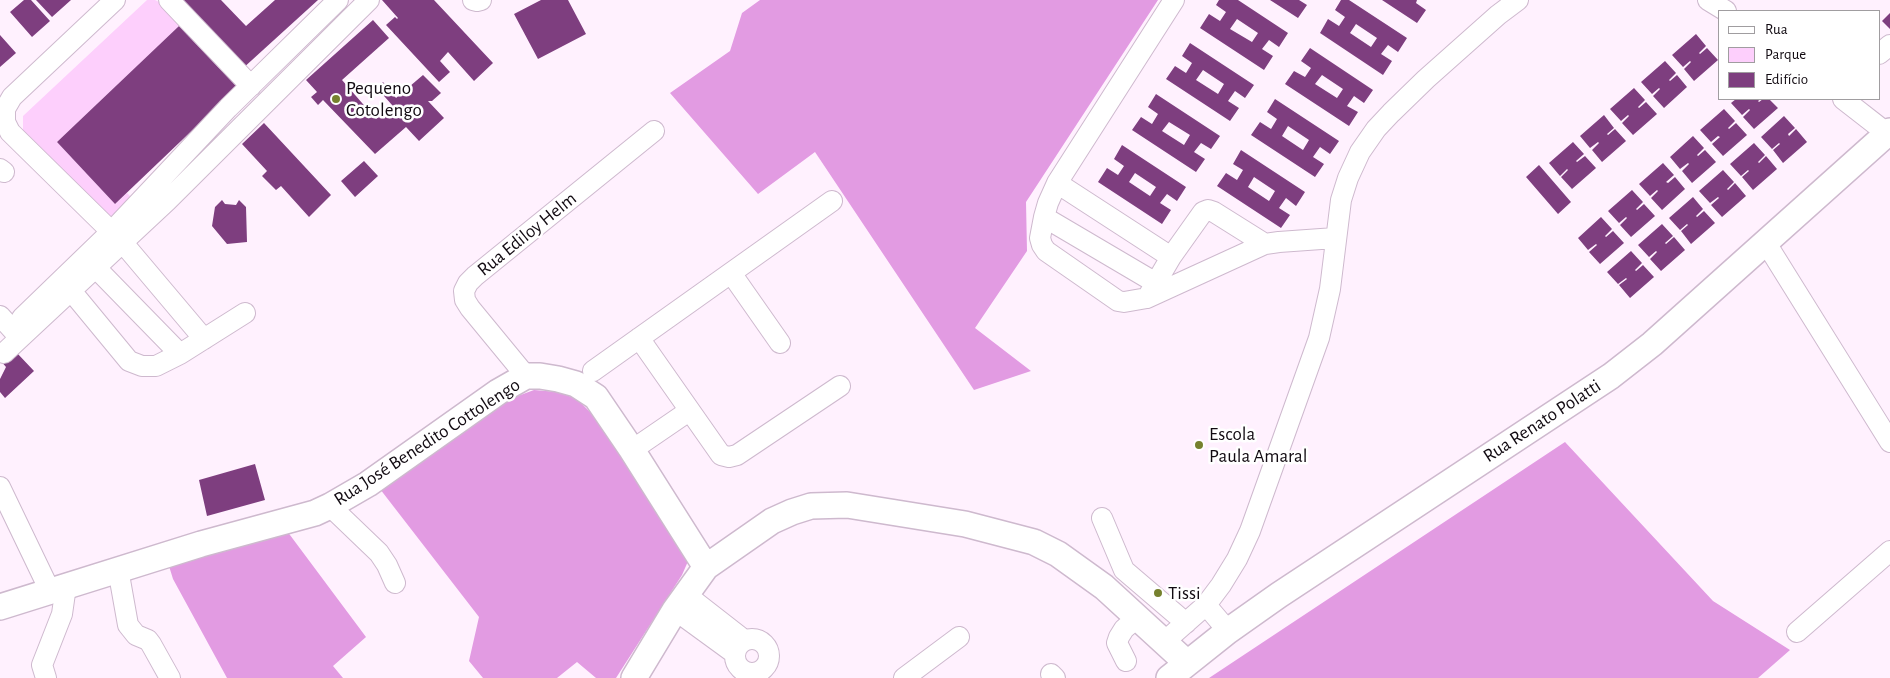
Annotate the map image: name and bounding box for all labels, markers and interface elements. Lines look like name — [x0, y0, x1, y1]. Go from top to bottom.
legend — [1718, 10, 1880, 100]
text: Rua — [1765, 22, 1788, 37]
text: Parque — [1765, 47, 1806, 62]
text: Edifício — [1765, 72, 1808, 87]
place label: Pequeno Cotolengo — [346, 77, 422, 121]
marker: Pequeno Cotolengo — [330, 93, 342, 105]
street label: Rua Ediloy Helm — [473, 187, 581, 281]
street label: Rua José Benedito Cottolengo — [330, 373, 524, 511]
street label: Rua Renato Polatti — [1479, 374, 1605, 468]
place label: Escola Paula Amaral — [1209, 423, 1307, 467]
marker: Escola Paula Amaral — [1193, 439, 1205, 451]
place label: Tissi — [1168, 582, 1201, 604]
marker: Tissi — [1152, 587, 1164, 599]

